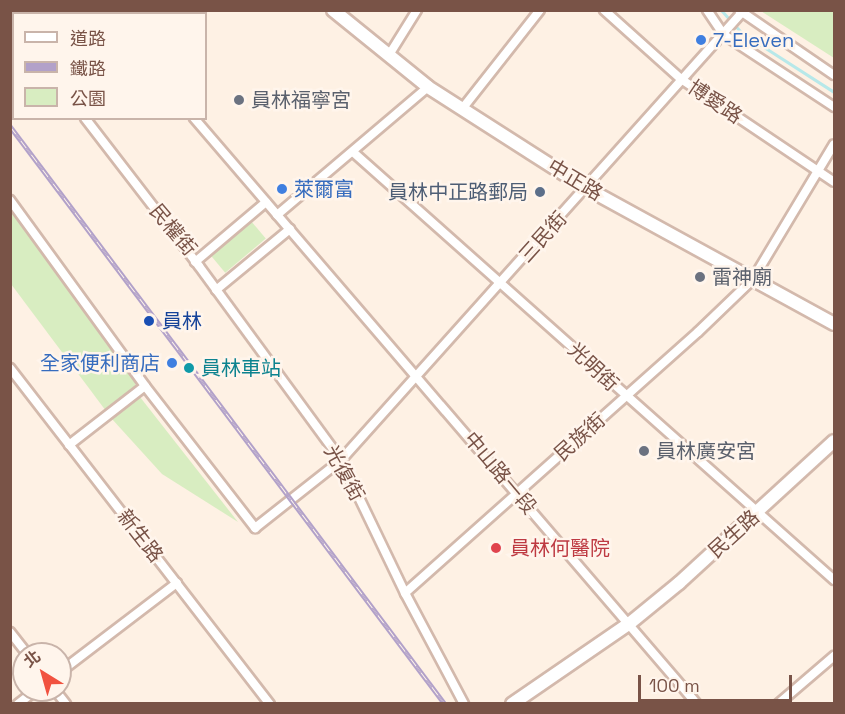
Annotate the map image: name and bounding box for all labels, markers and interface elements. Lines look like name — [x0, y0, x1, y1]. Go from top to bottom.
legend — [12, 12, 207, 120]
text: 道路 — [70, 27, 106, 50]
place label: 7-Eleven — [713, 28, 794, 52]
marker: 7-Eleven — [694, 33, 708, 47]
text: 鐵路 — [70, 57, 106, 80]
street label: 博愛路 — [683, 75, 747, 129]
text: 公園 — [70, 87, 106, 110]
place label: 員林福寧宮 — [251, 88, 351, 112]
marker: 員林福寧宮 — [232, 93, 246, 107]
street label: 中正路 — [543, 154, 607, 206]
place label: 萊爾富 — [294, 177, 354, 201]
place label: 員林中正路郵局 — [388, 180, 528, 204]
marker: 萊爾富 — [275, 182, 289, 196]
marker: 員林中正路郵局 — [533, 185, 547, 199]
street label: 民權街 — [145, 199, 201, 261]
street label: 三民街 — [514, 207, 572, 267]
place label: 雷神廟 — [712, 265, 772, 289]
marker: 雷神廟 — [693, 270, 707, 284]
place label: 員林 — [162, 309, 202, 333]
marker: 員林 — [140, 312, 158, 330]
street label: 光明街 — [563, 338, 623, 396]
place label: 全家便利商店 — [40, 351, 160, 375]
marker: 全家便利商店 — [165, 356, 179, 370]
place label: 員林車站 — [201, 356, 281, 380]
marker: 員林車站 — [182, 361, 196, 375]
street label: 民族街 — [550, 408, 610, 466]
street label: 中山路一段 — [459, 427, 541, 519]
place label: 員林廣安宮 — [656, 439, 756, 463]
street label: 光復街 — [319, 441, 369, 505]
marker: 員林廣安宮 — [637, 444, 651, 458]
street label: 新生路 — [112, 505, 168, 567]
street label: 民生路 — [704, 505, 764, 563]
place label: 員林何醫院 — [510, 536, 610, 560]
marker: 員林何醫院 — [487, 539, 505, 557]
north arrow — [12, 642, 72, 702]
text: 北 — [19, 646, 45, 672]
scale bar — [641, 663, 796, 701]
text: 100 m — [649, 674, 700, 697]

